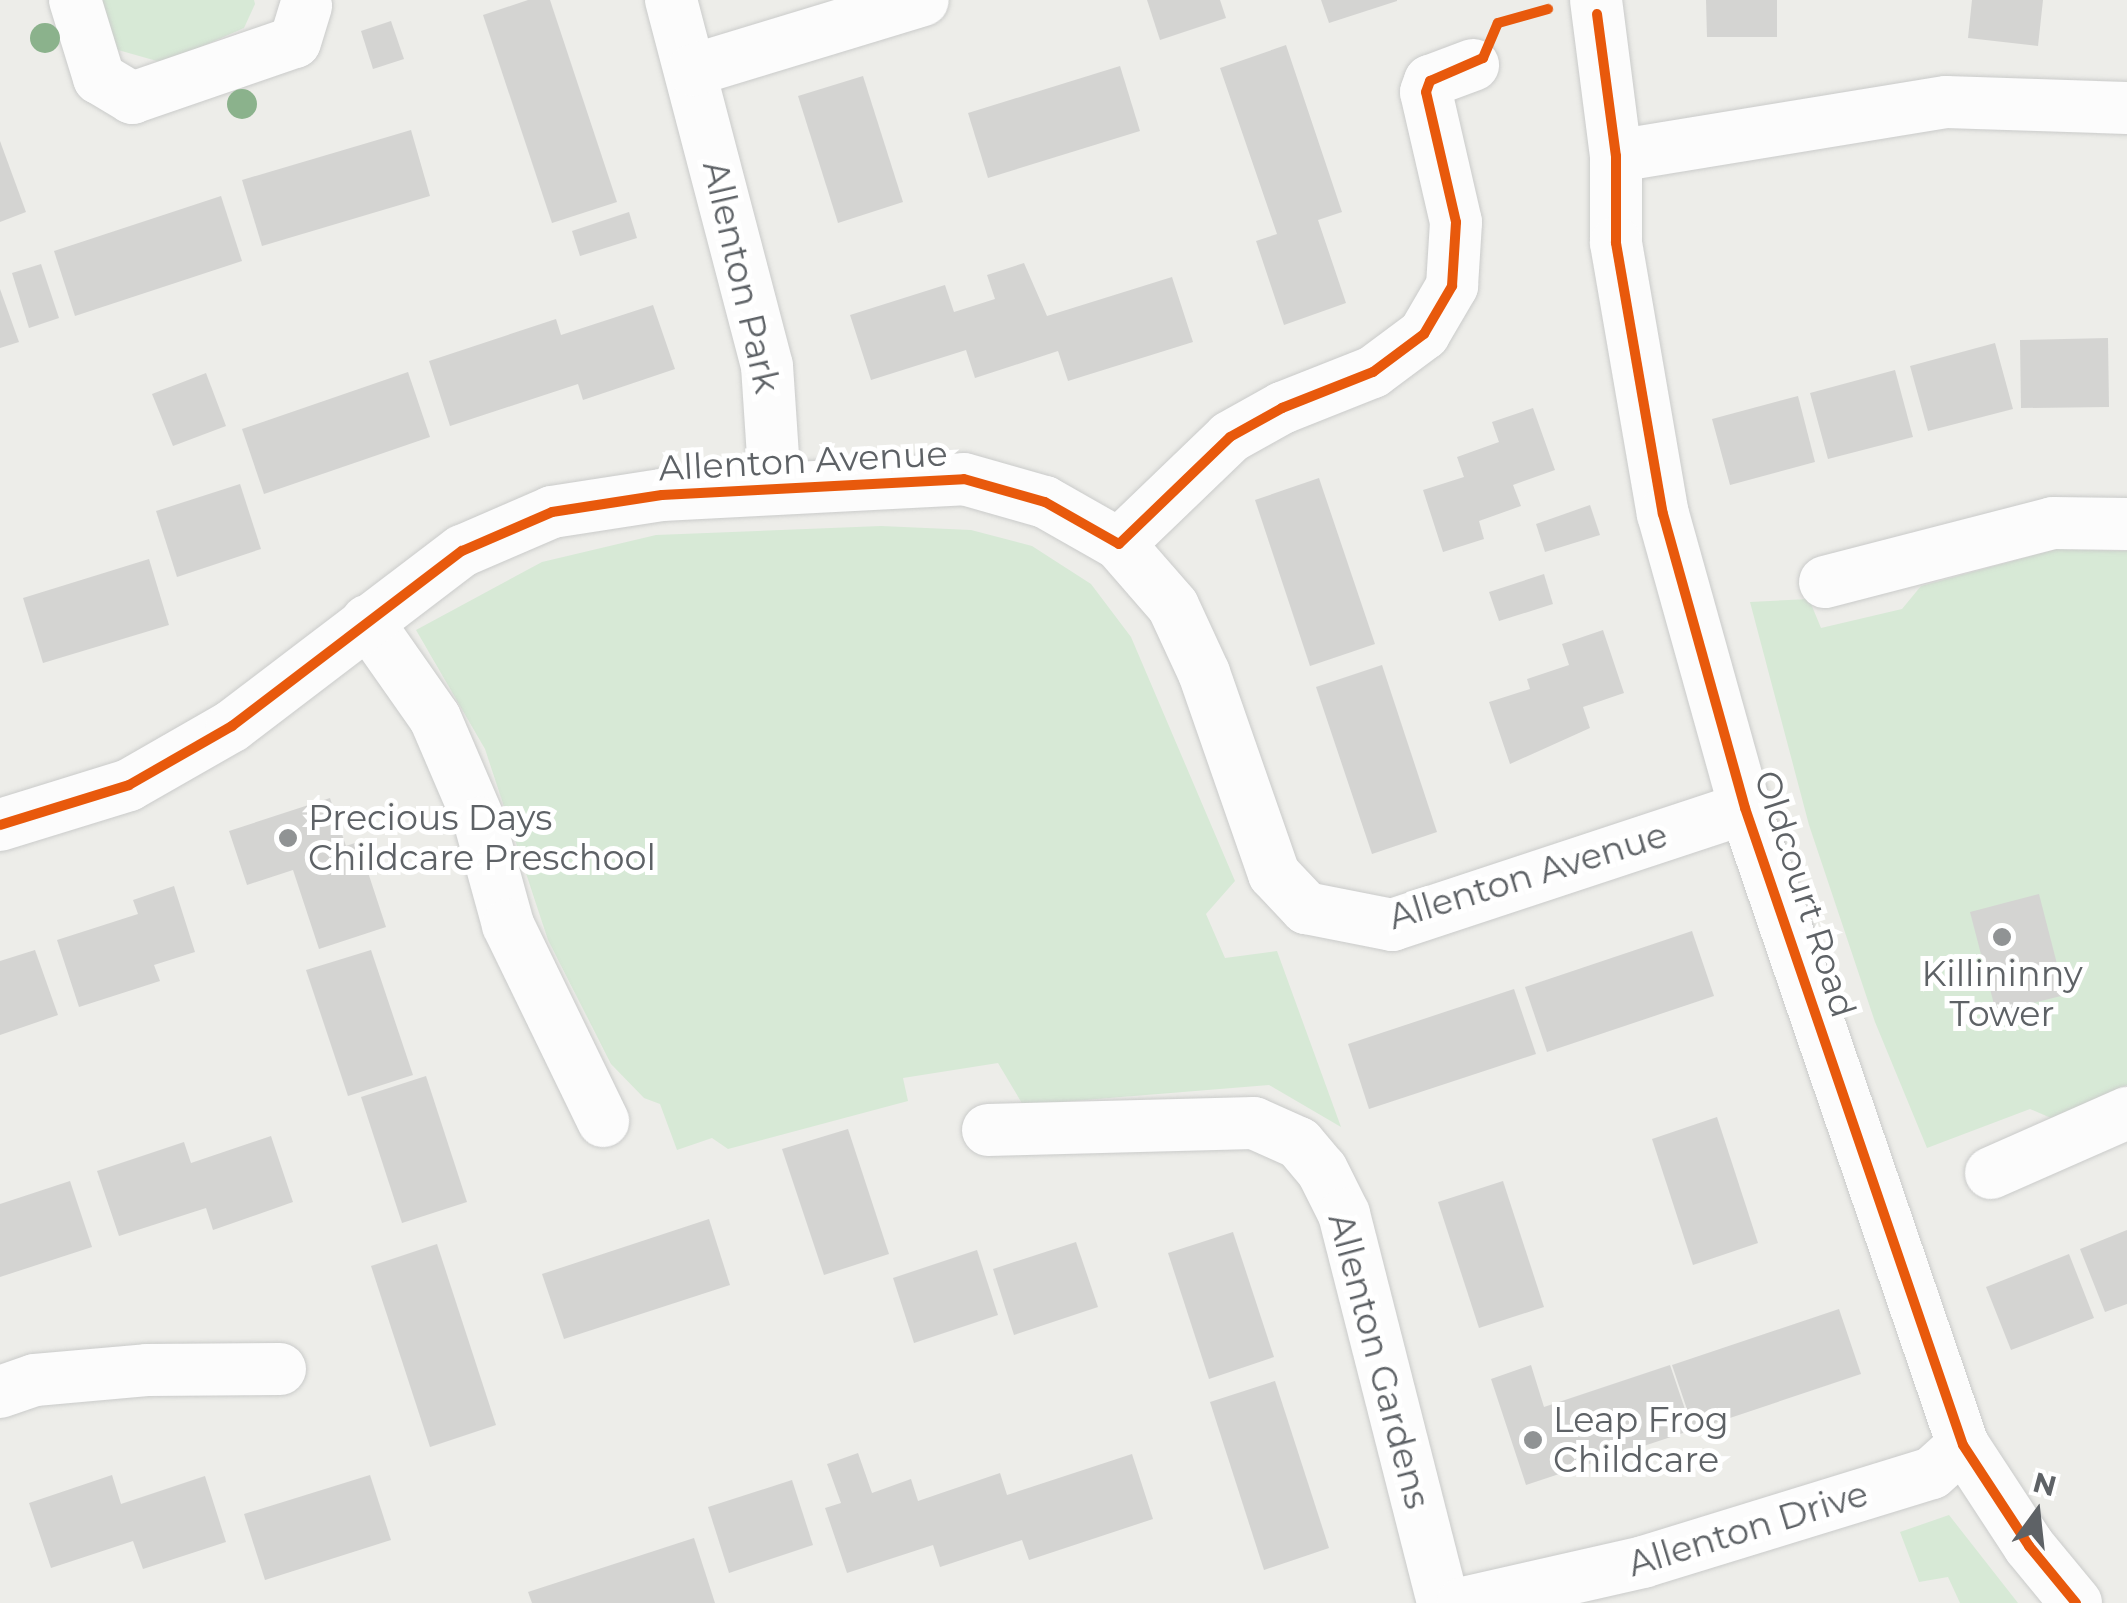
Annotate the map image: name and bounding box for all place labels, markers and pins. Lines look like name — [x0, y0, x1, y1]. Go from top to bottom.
place label: Precious Days Childcare Preschool — [308, 797, 656, 879]
marker: Precious Days Childcare Preschool — [277, 827, 299, 849]
marker: Killininny Tower — [1991, 926, 2013, 948]
place label: Killininny Tower — [1921, 953, 2083, 1035]
place label: Leap Frog Childcare — [1553, 1399, 1729, 1481]
marker: Leap Frog Childcare — [1522, 1429, 1544, 1451]

